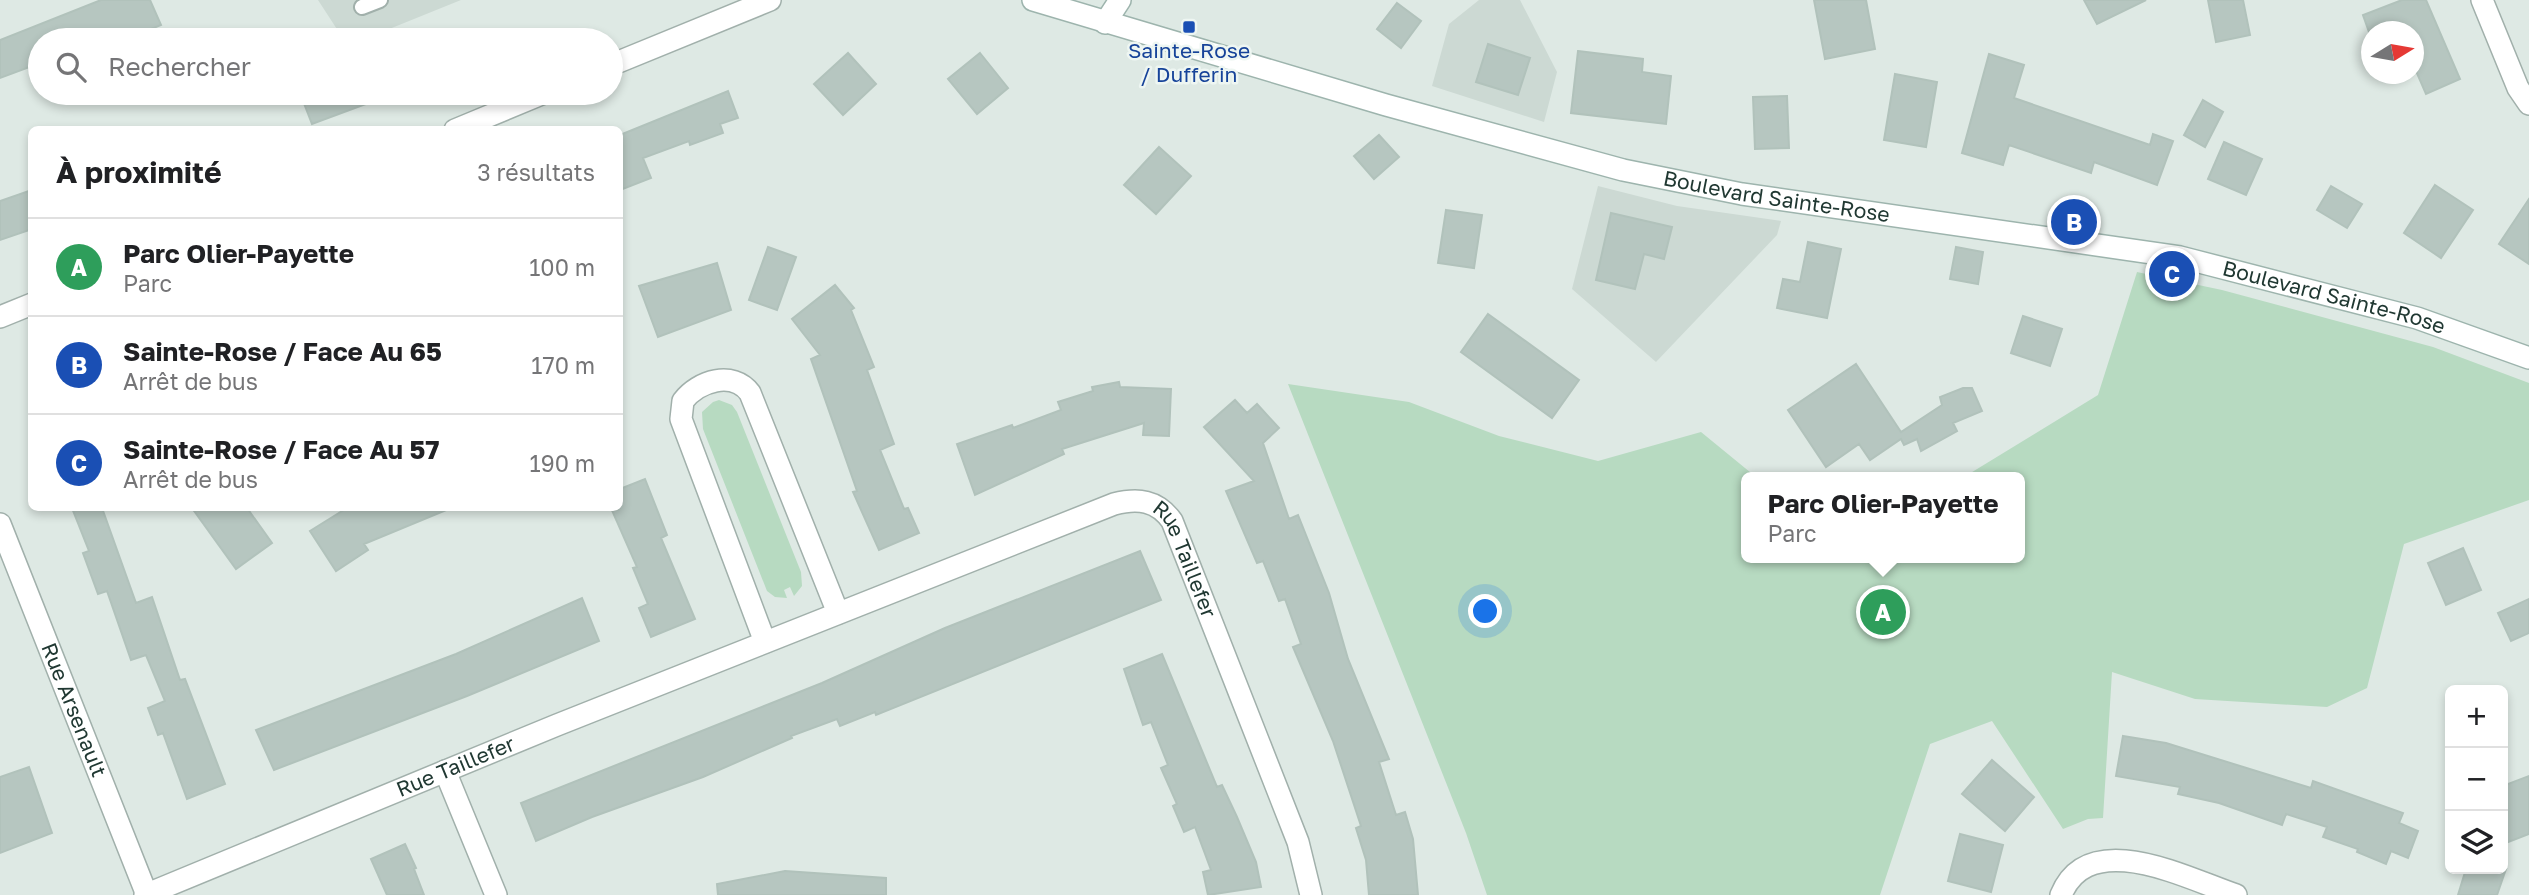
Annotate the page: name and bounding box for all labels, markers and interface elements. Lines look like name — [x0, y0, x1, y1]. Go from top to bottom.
marker: Sainte-Rose / Dufferin — [1181, 19, 1197, 35]
north arrow — [2361, 21, 2424, 84]
search box — [28, 28, 623, 105]
place label: Sainte-Rose / Dufferin — [1128, 37, 1250, 87]
icon: search — [52, 48, 90, 86]
text: Rechercher — [108, 51, 251, 82]
text: À proximité — [56, 154, 222, 190]
text: 3 résultats — [477, 158, 595, 186]
street label: Boulevard Sainte-Rose — [1661, 164, 1892, 227]
pin: B — [2051, 196, 2097, 248]
text: Parc Olier-Payette — [123, 238, 354, 269]
pin: C — [2149, 248, 2195, 300]
text: A — [71, 253, 87, 281]
text: 100 m — [529, 253, 595, 281]
street label: Boulevard Sainte-Rose — [2220, 255, 2449, 339]
text: Parc — [123, 269, 172, 297]
text: Sainte-Rose / Face Au 65 — [123, 336, 442, 367]
text: B — [71, 351, 87, 379]
text: 170 m — [531, 351, 595, 379]
text: Arrêt de bus — [123, 367, 258, 395]
text: Sainte-Rose / Face Au 57 — [123, 434, 440, 465]
text: C — [71, 449, 87, 477]
text: 190 m — [530, 449, 595, 477]
text: Arrêt de bus — [123, 465, 258, 493]
popup — [1741, 472, 2025, 563]
text: Parc Olier-Payette — [1767, 488, 1999, 519]
street label: Rue Taillefer — [1148, 494, 1223, 621]
text: Parc — [1767, 519, 1817, 547]
pin: A — [1860, 586, 1906, 638]
your location — [1468, 594, 1502, 628]
street label: Rue Arsenault — [36, 639, 113, 780]
map controls — [2445, 685, 2508, 874]
button: + — [2445, 685, 2508, 748]
street label: Rue Taillefer — [392, 730, 518, 802]
button: − — [2445, 748, 2508, 811]
button: layers — [2445, 811, 2508, 874]

